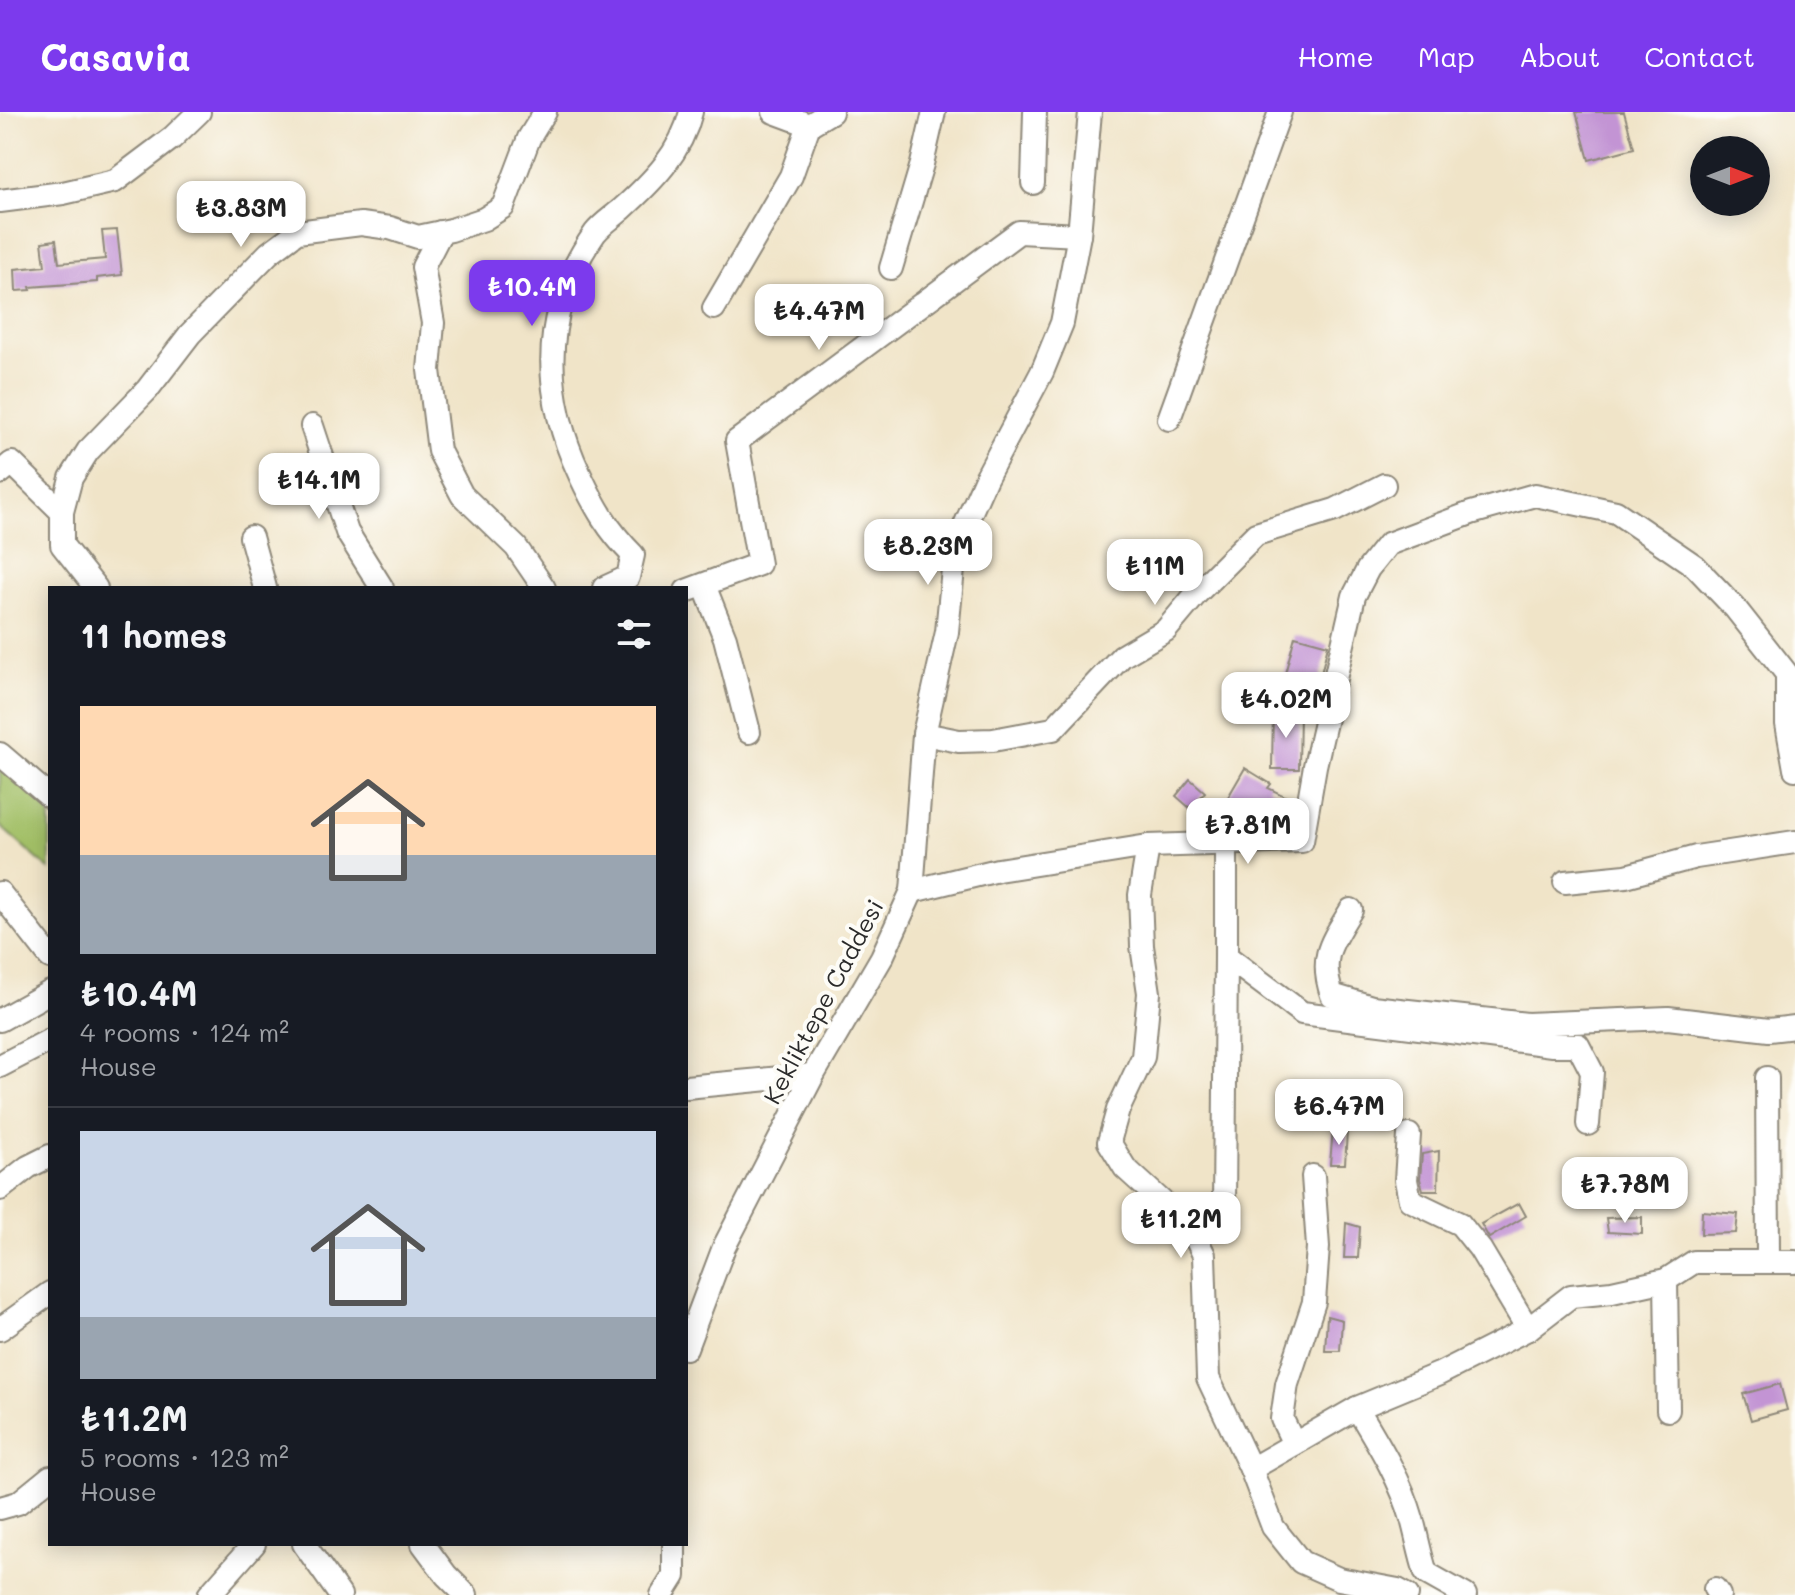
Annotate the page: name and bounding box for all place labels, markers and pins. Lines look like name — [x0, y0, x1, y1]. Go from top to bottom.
pin: ₺3.83M — [176, 181, 306, 249]
pin: ₺10.4M — [467, 260, 597, 328]
pin: ₺4.47M — [754, 284, 884, 352]
pin: ₺14.1M — [254, 453, 384, 521]
pin: ₺8.23M — [863, 519, 993, 587]
pin: ₺11M — [1108, 539, 1202, 607]
pin: ₺4.02M — [1221, 672, 1351, 740]
pin: ₺7.81M — [1183, 798, 1313, 866]
pin: ₺6.47M — [1274, 1079, 1404, 1147]
pin: ₺7.78M — [1560, 1157, 1690, 1225]
pin: ₺11.2M — [1116, 1192, 1246, 1260]

